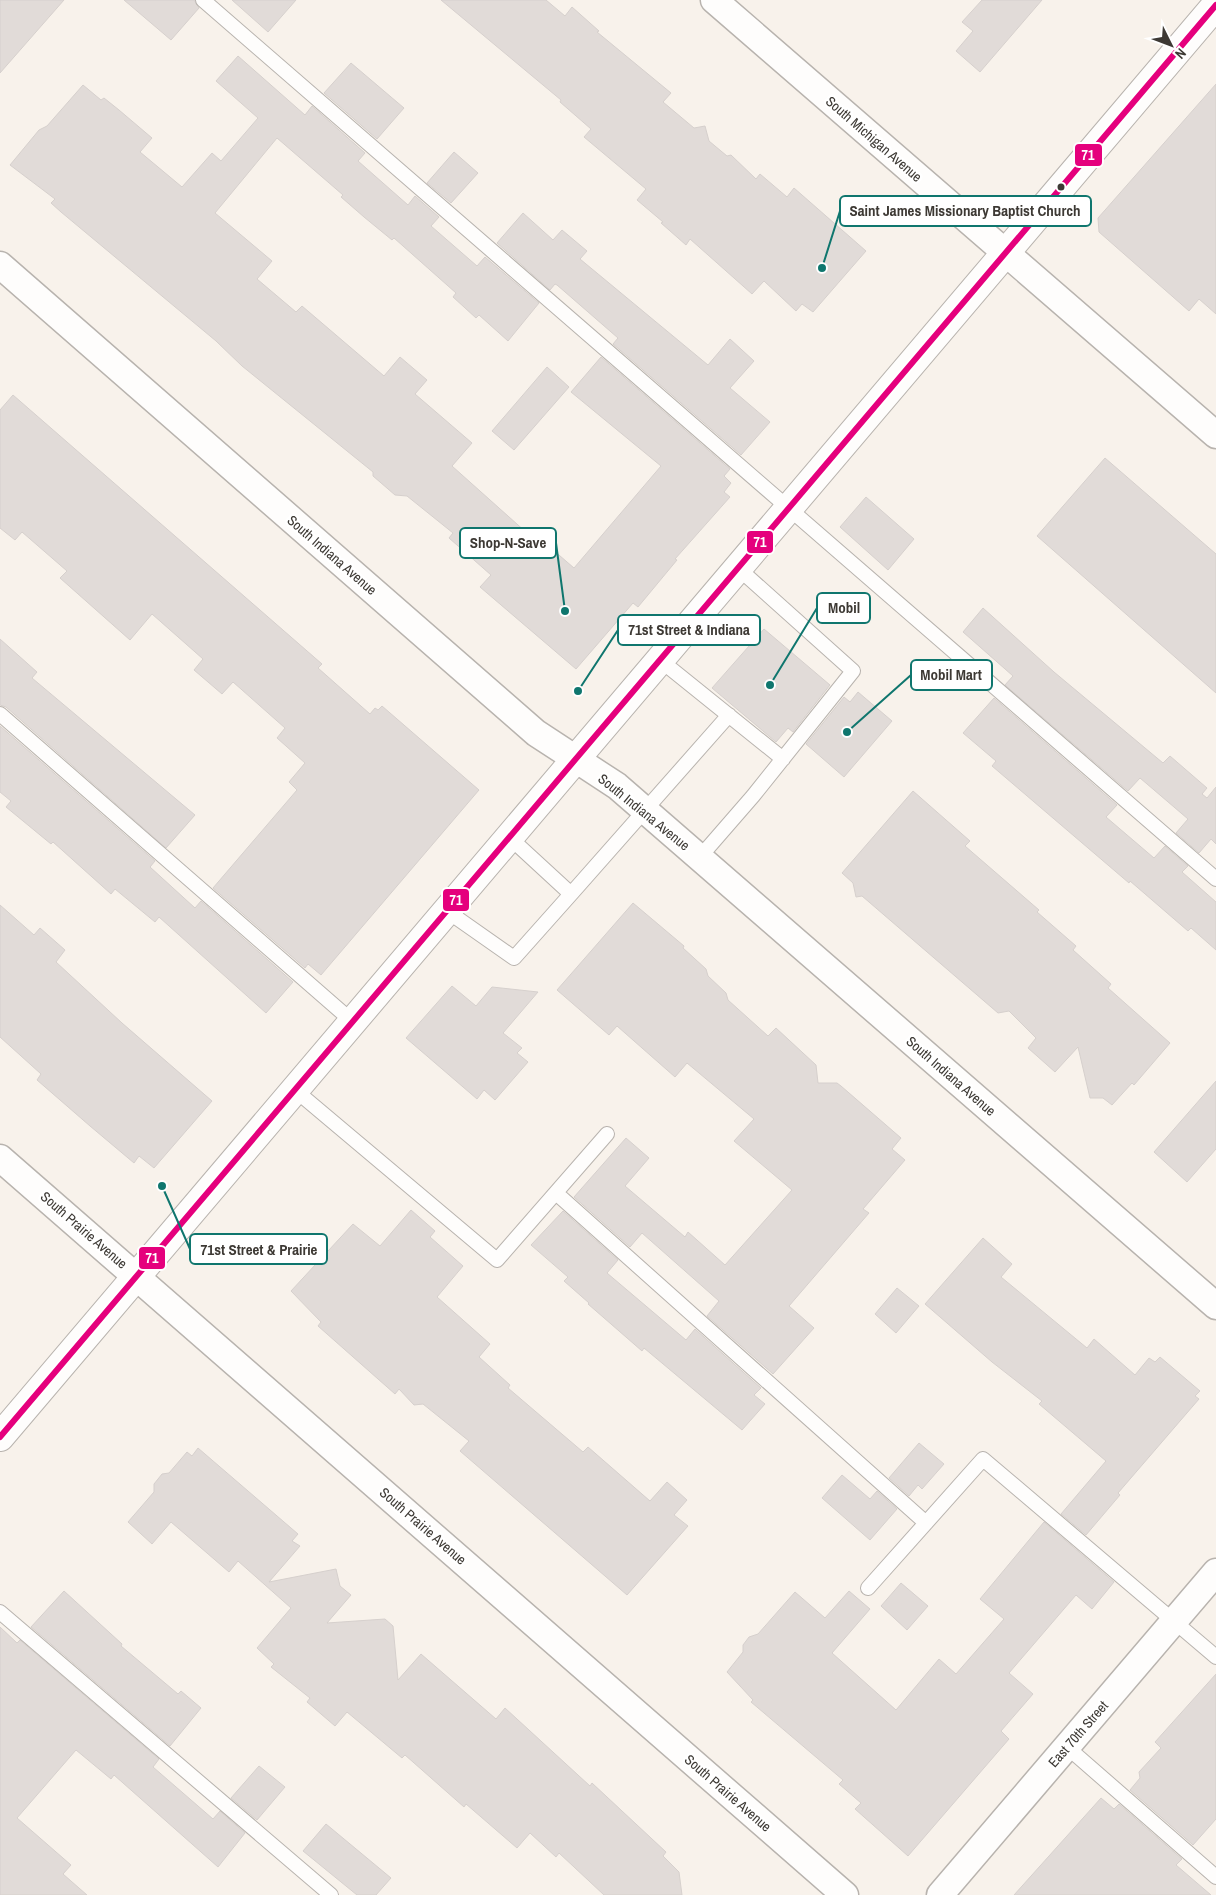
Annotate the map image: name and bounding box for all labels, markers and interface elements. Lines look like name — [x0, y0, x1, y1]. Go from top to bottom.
north arrow — [1146, 20, 1196, 70]
text: N — [1171, 45, 1190, 63]
street label: South Michigan Avenue — [822, 92, 926, 186]
line badge: 71 — [1074, 143, 1103, 167]
text: 71 — [1082, 146, 1095, 164]
unlabelled marker — [1056, 182, 1066, 192]
callout: Saint James Missionary Baptist Church — [840, 196, 1091, 226]
text: Saint James Missionary Baptist Church — [849, 200, 1081, 221]
street label: South Indiana Avenue — [284, 511, 380, 599]
callout: Shop-N-Save — [460, 528, 556, 558]
line badge: 71 — [746, 530, 774, 554]
text: Shop-N-Save — [470, 532, 546, 553]
text: 71 — [754, 533, 767, 551]
callout: Mobil — [817, 593, 870, 623]
text: Mobil — [828, 597, 860, 618]
callout: 71st Street & Indiana — [618, 615, 760, 645]
text: 71st Street & Indiana — [628, 619, 750, 640]
callout: Mobil Mart — [911, 660, 992, 690]
text: Mobil Mart — [920, 664, 982, 685]
street label: South Indiana Avenue — [595, 770, 693, 854]
line badge: 71 — [442, 888, 470, 912]
text: 71 — [450, 891, 463, 909]
street label: South Indiana Avenue — [903, 1032, 999, 1120]
street label: South Prairie Avenue — [37, 1187, 131, 1273]
callout: 71st Street & Prairie — [190, 1234, 327, 1264]
text: 71st Street & Prairie — [201, 1239, 318, 1260]
line badge: 71 — [138, 1246, 166, 1270]
text: 71 — [146, 1249, 159, 1267]
street label: South Prairie Avenue — [376, 1483, 470, 1569]
street label: East 70th Street — [1044, 1697, 1112, 1771]
street label: South Prairie Avenue — [681, 1750, 775, 1836]

